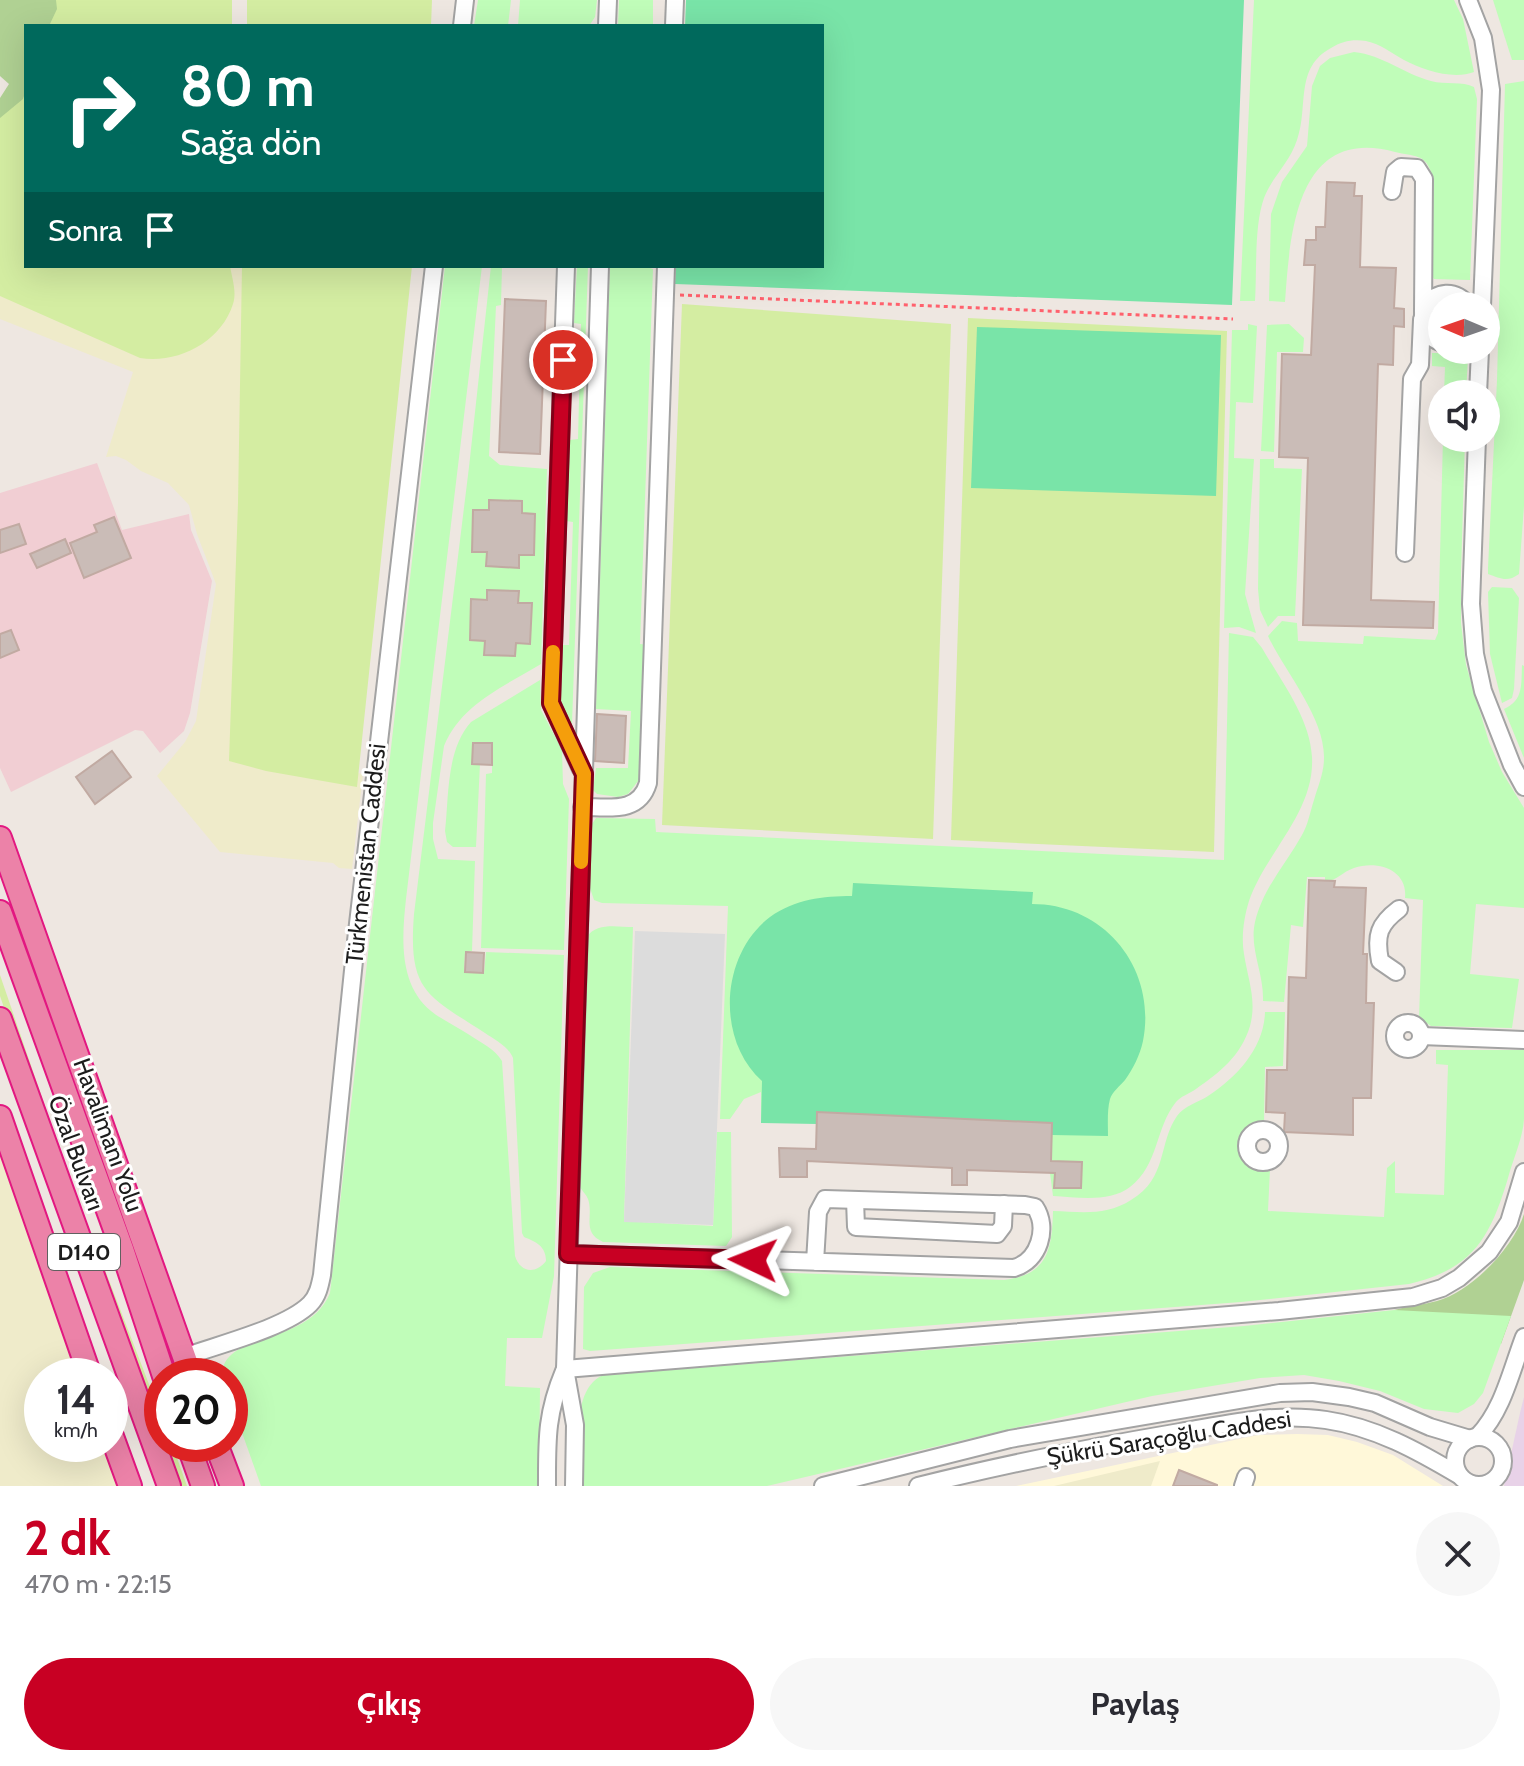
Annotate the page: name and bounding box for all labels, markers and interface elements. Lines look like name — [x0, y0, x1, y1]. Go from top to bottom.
text: 80 m — [180, 52, 315, 120]
icon: right — [48, 56, 152, 160]
text: Sağa dön — [180, 120, 322, 164]
icon: arrive — [138, 208, 182, 252]
text: Sonra — [48, 212, 122, 249]
north arrow — [1428, 292, 1500, 364]
map controls — [1428, 292, 1500, 452]
pin — [529, 326, 597, 394]
icon: arrive — [541, 338, 585, 382]
button: sound — [1428, 380, 1500, 452]
street label: Türkmenistan Caddesi — [339, 742, 392, 966]
street label: Havalimanı Yolu — [67, 1054, 150, 1216]
street label: Özal Bulvarı — [42, 1091, 111, 1214]
position arrow — [711, 1218, 795, 1302]
road number: D140 — [48, 1234, 120, 1270]
speed limit sign: 20 — [144, 1358, 248, 1462]
text: 14 — [56, 1375, 96, 1424]
street label: Şükrü Saraçoğlu Caddesi — [1045, 1404, 1293, 1471]
text: km/h — [54, 1418, 98, 1442]
text: 2 dk — [24, 1509, 111, 1567]
button: close — [1416, 1512, 1500, 1596]
text: 470 m · 22:15 — [24, 1568, 172, 1600]
button: Çıkış — [24, 1658, 754, 1750]
button: Paylaş — [770, 1658, 1500, 1750]

